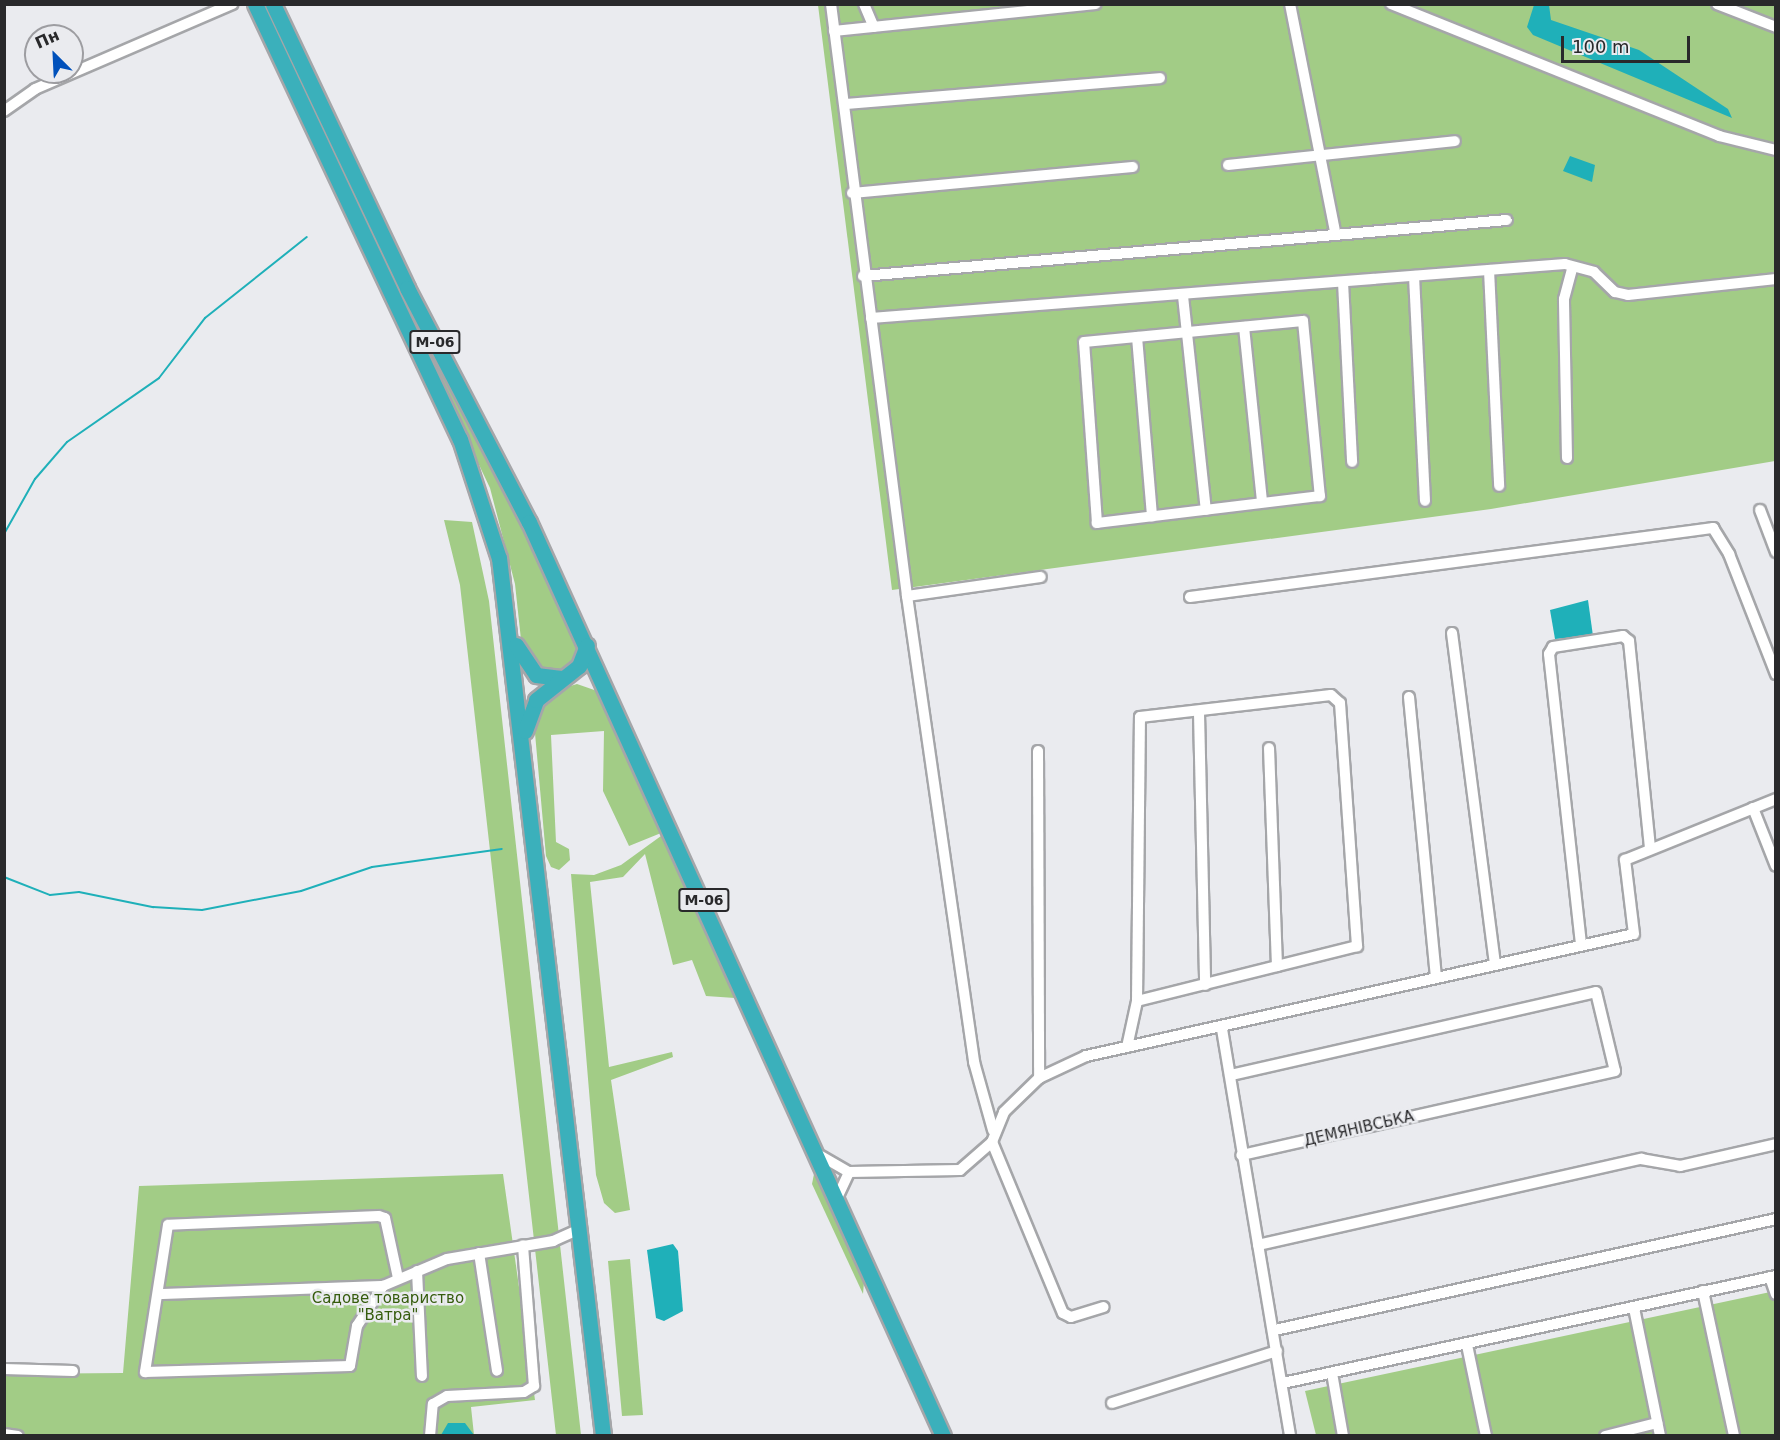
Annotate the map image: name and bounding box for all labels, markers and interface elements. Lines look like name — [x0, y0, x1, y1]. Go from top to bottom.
north arrow — [24, 24, 84, 84]
scale bar — [1564, 24, 1693, 62]
text: Пн — [32, 25, 62, 53]
text: 100 m — [1572, 36, 1630, 57]
road number: М-06 — [408, 331, 462, 353]
road number: М-06 — [677, 889, 731, 911]
street label: ДЕМЯНІВСЬКА — [1302, 1108, 1416, 1150]
park label: Садове товариство "Ватра" — [312, 1289, 464, 1324]

